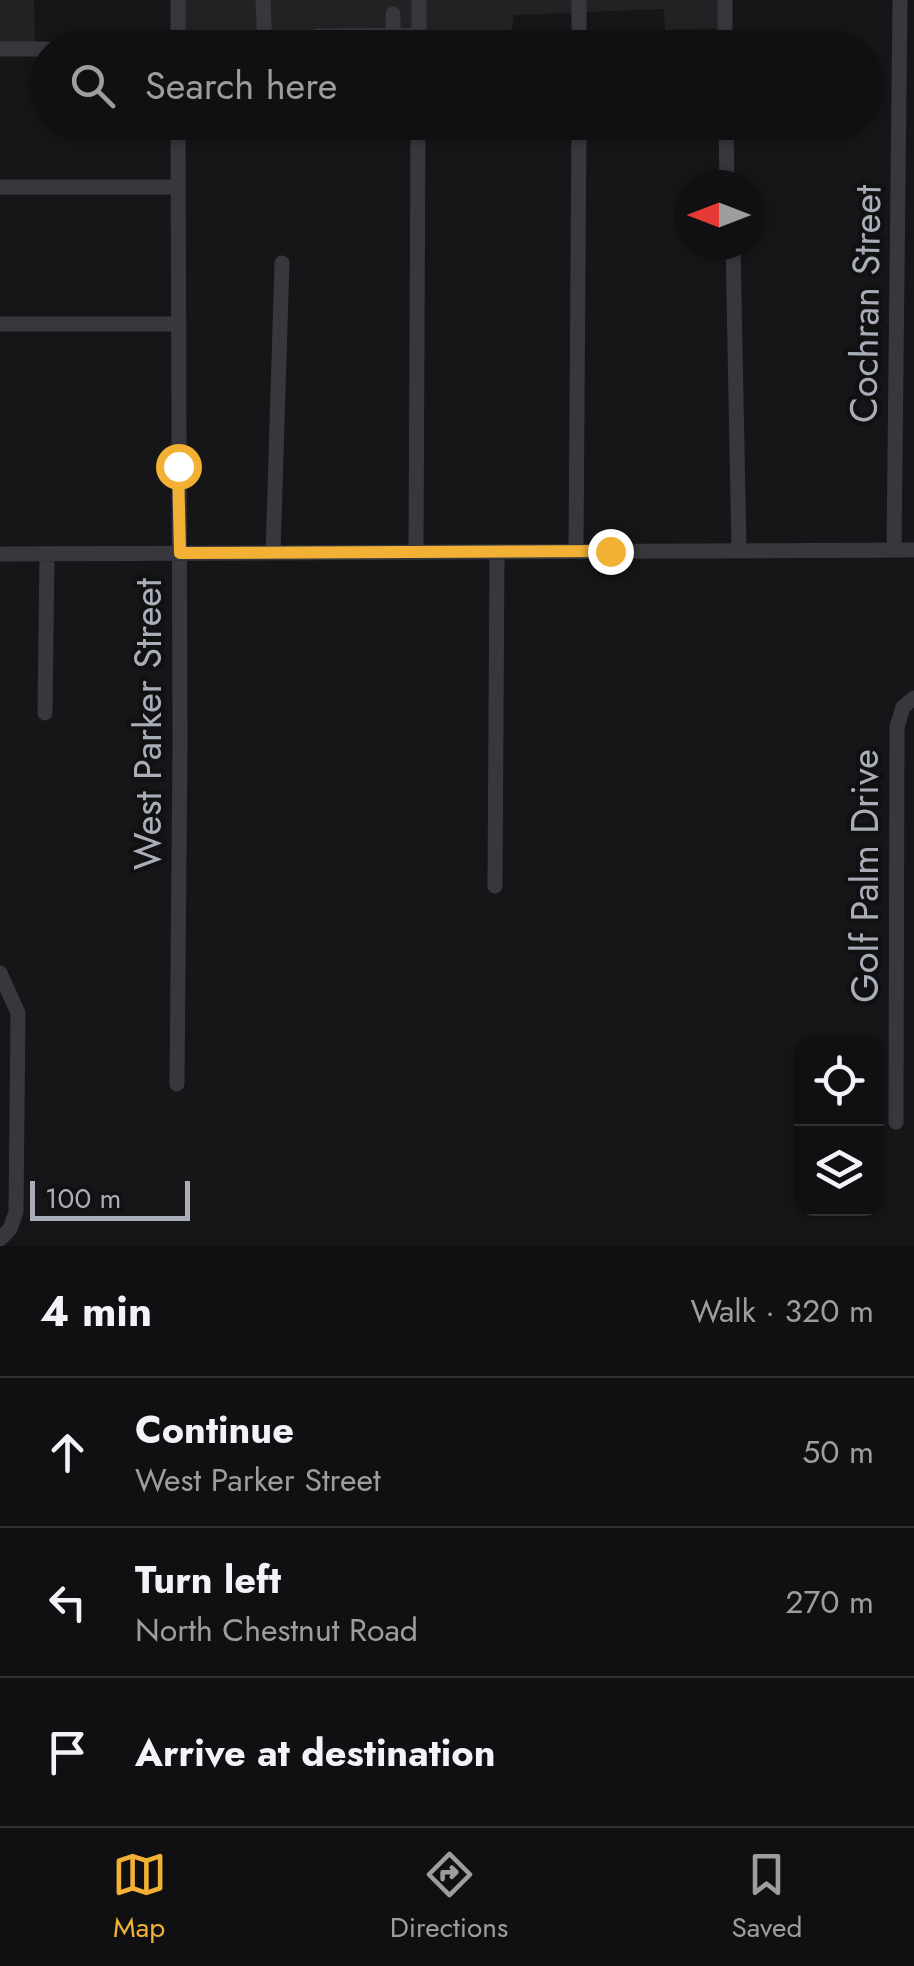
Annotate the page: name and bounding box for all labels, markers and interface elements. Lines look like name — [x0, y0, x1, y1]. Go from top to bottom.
search box — [30, 30, 884, 140]
icon: search — [65, 58, 120, 113]
text: Search here — [145, 58, 337, 113]
north arrow — [674, 170, 764, 260]
street label: Cochran Street — [835, 184, 895, 424]
route start — [156, 444, 202, 490]
route end — [588, 529, 634, 575]
street label: West Parker Street — [120, 578, 175, 870]
street label: Golf Palm Drive — [837, 749, 892, 1003]
map controls — [794, 1036, 884, 1216]
button: locate — [794, 1036, 884, 1126]
button: layers — [794, 1126, 884, 1216]
scale bar — [30, 1176, 190, 1220]
text: 100 m — [45, 1178, 121, 1219]
text: 4 min — [40, 1281, 152, 1342]
text: Walk · 320 m — [690, 1288, 874, 1334]
text: Continue — [135, 1402, 294, 1457]
icon: ahead — [40, 1425, 95, 1480]
text: 50 m — [802, 1429, 874, 1475]
text: West Parker Street — [135, 1457, 381, 1503]
text: Turn left — [135, 1552, 281, 1607]
icon: left — [40, 1575, 95, 1630]
text: 270 m — [785, 1579, 874, 1625]
text: North Chestnut Road — [135, 1607, 418, 1653]
icon: arrive — [40, 1725, 95, 1780]
text: Arrive at destination — [135, 1725, 496, 1780]
tab: Map — [112, 1847, 167, 1948]
tab: Directions — [390, 1847, 508, 1948]
tab: Saved — [731, 1847, 802, 1948]

